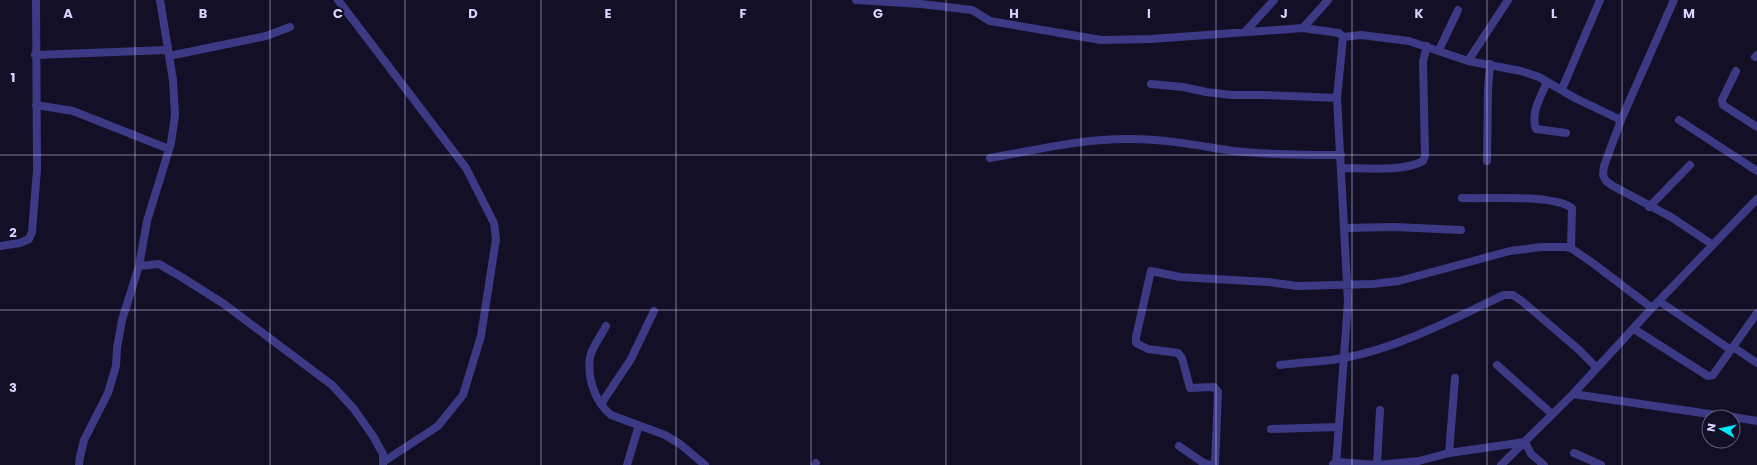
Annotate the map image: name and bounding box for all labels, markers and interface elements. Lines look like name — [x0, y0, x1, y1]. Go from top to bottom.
text: A — [63, 4, 73, 23]
text: B — [199, 4, 208, 23]
text: C — [333, 4, 343, 23]
text: D — [468, 4, 478, 23]
text: E — [604, 4, 612, 23]
text: F — [739, 4, 747, 23]
text: G — [873, 4, 883, 23]
text: H — [1009, 4, 1019, 23]
text: I — [1147, 4, 1151, 23]
text: J — [1280, 4, 1288, 23]
text: K — [1414, 4, 1424, 23]
text: L — [1551, 4, 1557, 23]
text: M — [1683, 4, 1695, 23]
text: 1 — [11, 68, 15, 87]
text: 2 — [9, 223, 17, 242]
text: 3 — [9, 378, 17, 397]
north arrow — [1701, 409, 1741, 449]
text: N — [1703, 422, 1720, 433]

